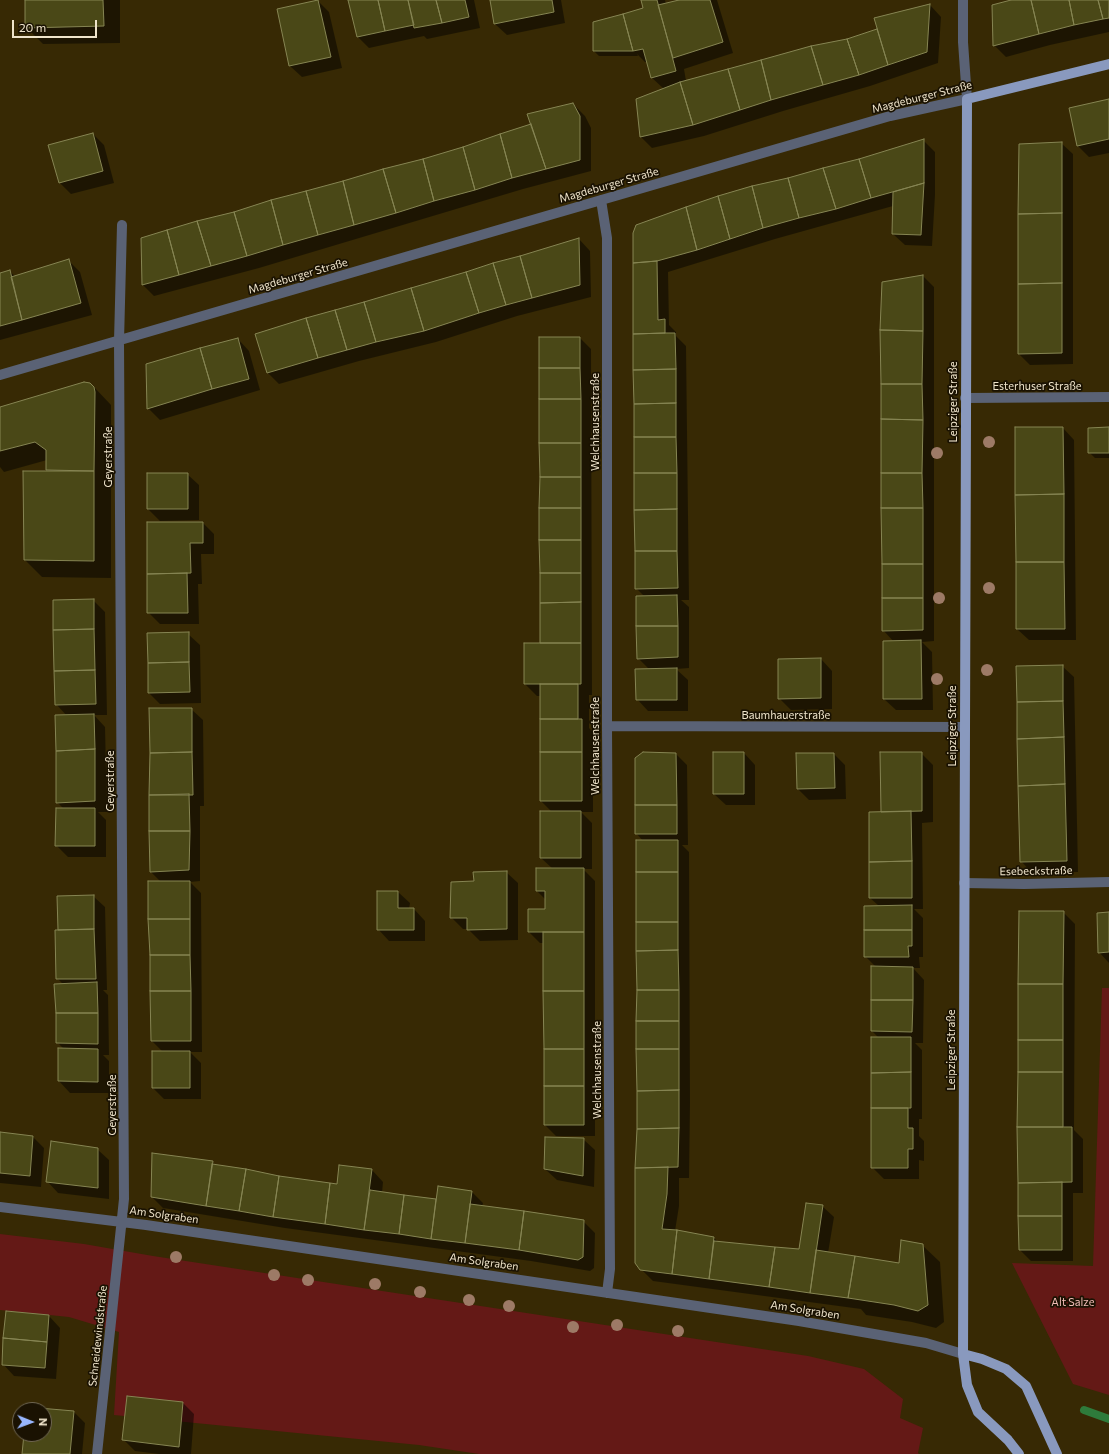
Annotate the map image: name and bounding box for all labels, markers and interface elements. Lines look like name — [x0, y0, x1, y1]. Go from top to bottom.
scale bar — [14, 12, 99, 38]
text: 20 m — [19, 20, 46, 34]
street label: Magdeburger Straße — [871, 78, 973, 116]
street label: Magdeburger Straße — [558, 164, 660, 206]
street label: Magdeburger Straße — [247, 255, 349, 297]
street label: Leipziger Straße — [946, 361, 960, 443]
street label: Welchhausenstraße — [588, 373, 602, 471]
street label: Esterhuser Straße — [992, 379, 1082, 393]
street label: Geyerstraße — [101, 426, 115, 488]
street label: Leipziger Straße — [945, 685, 959, 767]
street label: Welchhausenstraße — [588, 697, 602, 795]
street label: Baumhauerstraße — [742, 708, 830, 722]
street label: Geyerstraße — [103, 750, 117, 812]
street label: Esebeckstraße — [999, 864, 1073, 878]
street label: Leipziger Straße — [944, 1009, 958, 1091]
street label: Welchhausenstraße — [590, 1021, 604, 1119]
street label: Geyerstraße — [105, 1074, 119, 1136]
street label: Am Solgraben — [129, 1204, 199, 1226]
street label: Am Solgraben — [449, 1251, 519, 1273]
street label: Schneidewindstraße — [86, 1285, 110, 1387]
park label: Alt Salze — [1051, 1295, 1095, 1309]
street label: Am Solgraben — [770, 1298, 840, 1322]
north arrow — [12, 1402, 52, 1442]
text: N — [37, 1418, 50, 1426]

